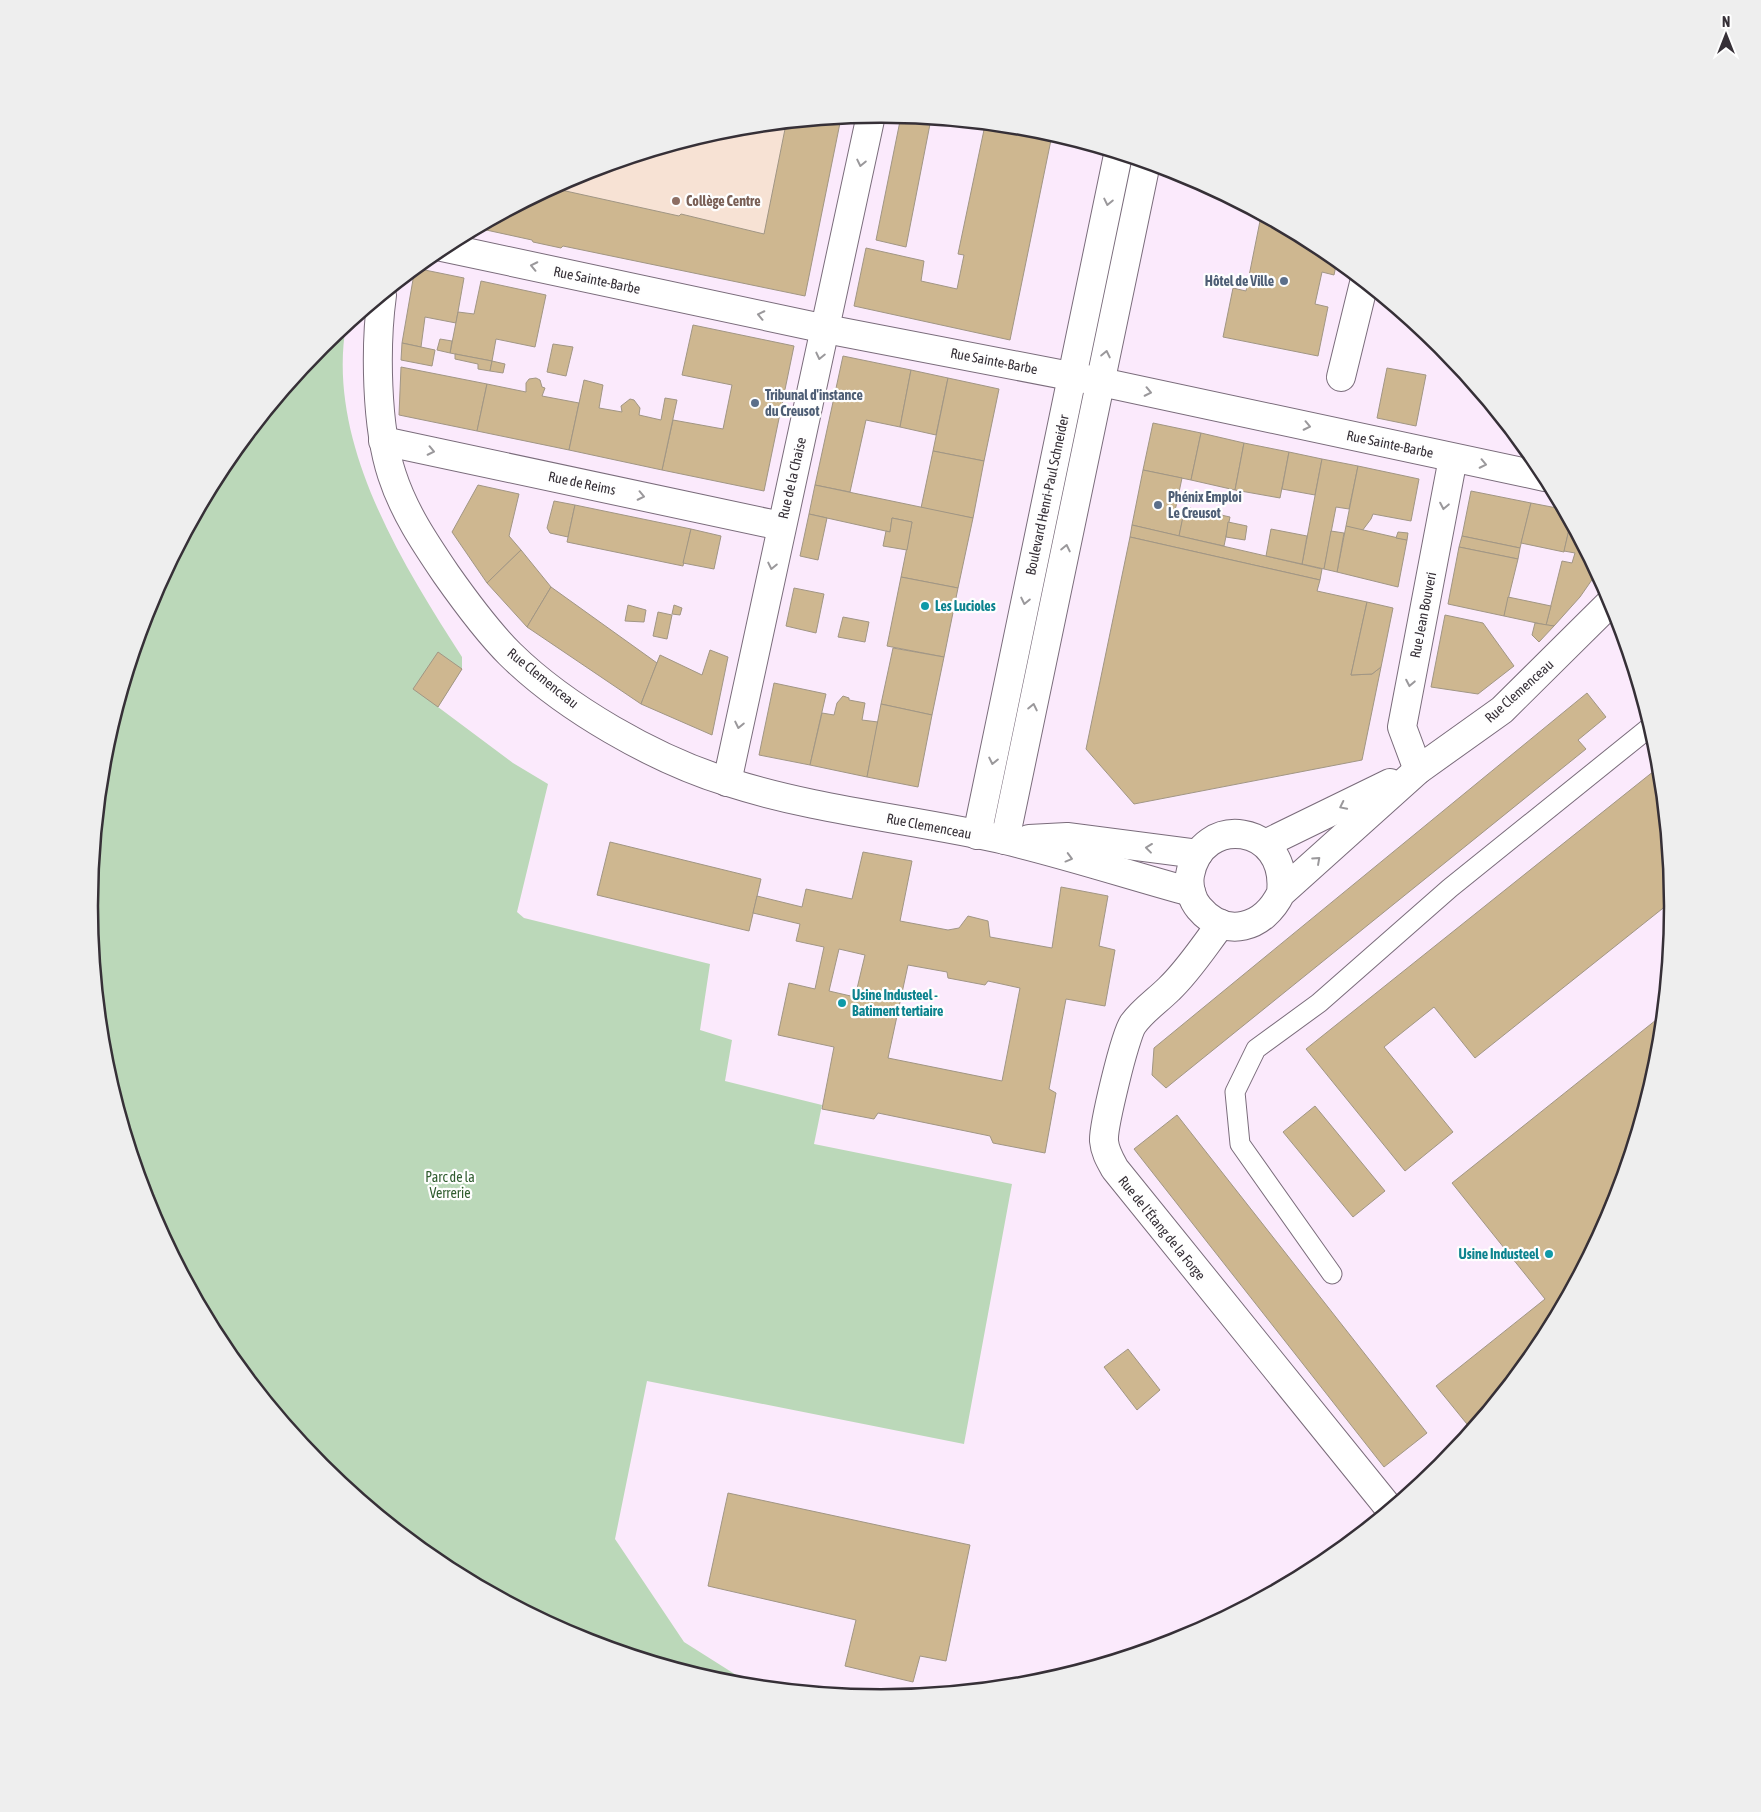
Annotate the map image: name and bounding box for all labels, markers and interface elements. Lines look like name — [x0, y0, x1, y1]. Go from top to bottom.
north arrow — [1701, 10, 1751, 60]
text: N — [1722, 14, 1730, 30]
one-way arrow — [856, 158, 867, 167]
place label: Collège Centre — [686, 193, 761, 209]
marker: Collège Centre — [670, 195, 682, 207]
one-way arrow — [1103, 198, 1113, 207]
one-way arrow — [529, 261, 538, 272]
street label: Rue Sainte-Barbe — [552, 263, 642, 297]
place label: Hôtel de Ville — [1205, 273, 1274, 289]
marker: Hôtel de Ville — [1278, 275, 1290, 287]
one-way arrow — [757, 310, 766, 321]
street label: Rue Sainte-Barbe — [949, 345, 1039, 377]
one-way arrow — [1101, 350, 1111, 359]
one-way arrow — [815, 351, 826, 360]
place label: Tribunal d'instance du Creusot — [765, 387, 863, 419]
one-way arrow — [1144, 387, 1153, 397]
marker: Tribunal d'instance du Creusot — [749, 397, 761, 409]
street label: Boulevard Henri-Paul Schneider — [1022, 413, 1072, 577]
one-way arrow — [1303, 421, 1312, 431]
street label: Rue Sainte-Barbe — [1345, 427, 1435, 461]
street label: Rue de la Chaise — [775, 436, 809, 520]
one-way arrow — [426, 445, 435, 456]
one-way arrow — [1479, 458, 1488, 469]
street label: Rue de Reims — [547, 468, 617, 498]
place label: Phénix Emploi Le Creusot — [1168, 489, 1242, 521]
one-way arrow — [636, 490, 645, 501]
marker: Phénix Emploi Le Creusot — [1152, 499, 1164, 511]
one-way arrow — [1440, 501, 1450, 510]
one-way arrow — [1060, 543, 1071, 552]
one-way arrow — [768, 561, 778, 570]
street label: Rue Jean Bouveri — [1407, 571, 1439, 659]
one-way arrow — [1021, 597, 1031, 606]
place label: Les Lucioles — [935, 598, 996, 614]
marker: Les Lucioles — [919, 600, 931, 612]
street label: Rue Clemenceau — [504, 645, 582, 711]
street label: Rue Clemenceau — [1482, 656, 1556, 726]
one-way arrow — [1406, 678, 1416, 687]
one-way arrow — [1028, 702, 1038, 711]
one-way arrow — [734, 720, 745, 729]
one-way arrow — [988, 756, 998, 765]
one-way arrow — [1339, 800, 1348, 810]
street label: Rue Clemenceau — [885, 810, 973, 842]
one-way arrow — [1145, 843, 1153, 854]
one-way arrow — [1065, 852, 1074, 863]
one-way arrow — [1311, 857, 1320, 866]
place label: Usine Industeel - Batiment tertiaire — [852, 987, 943, 1019]
marker: Usine Industeel - Batiment tertiaire — [836, 997, 848, 1009]
park label: Parc de la Verrerie — [425, 1169, 475, 1201]
street label: Rue de l'Étang de la Forge — [1115, 1173, 1209, 1283]
place label: Usine Industeel — [1459, 1246, 1539, 1262]
marker: Usine Industeel — [1543, 1248, 1555, 1260]

